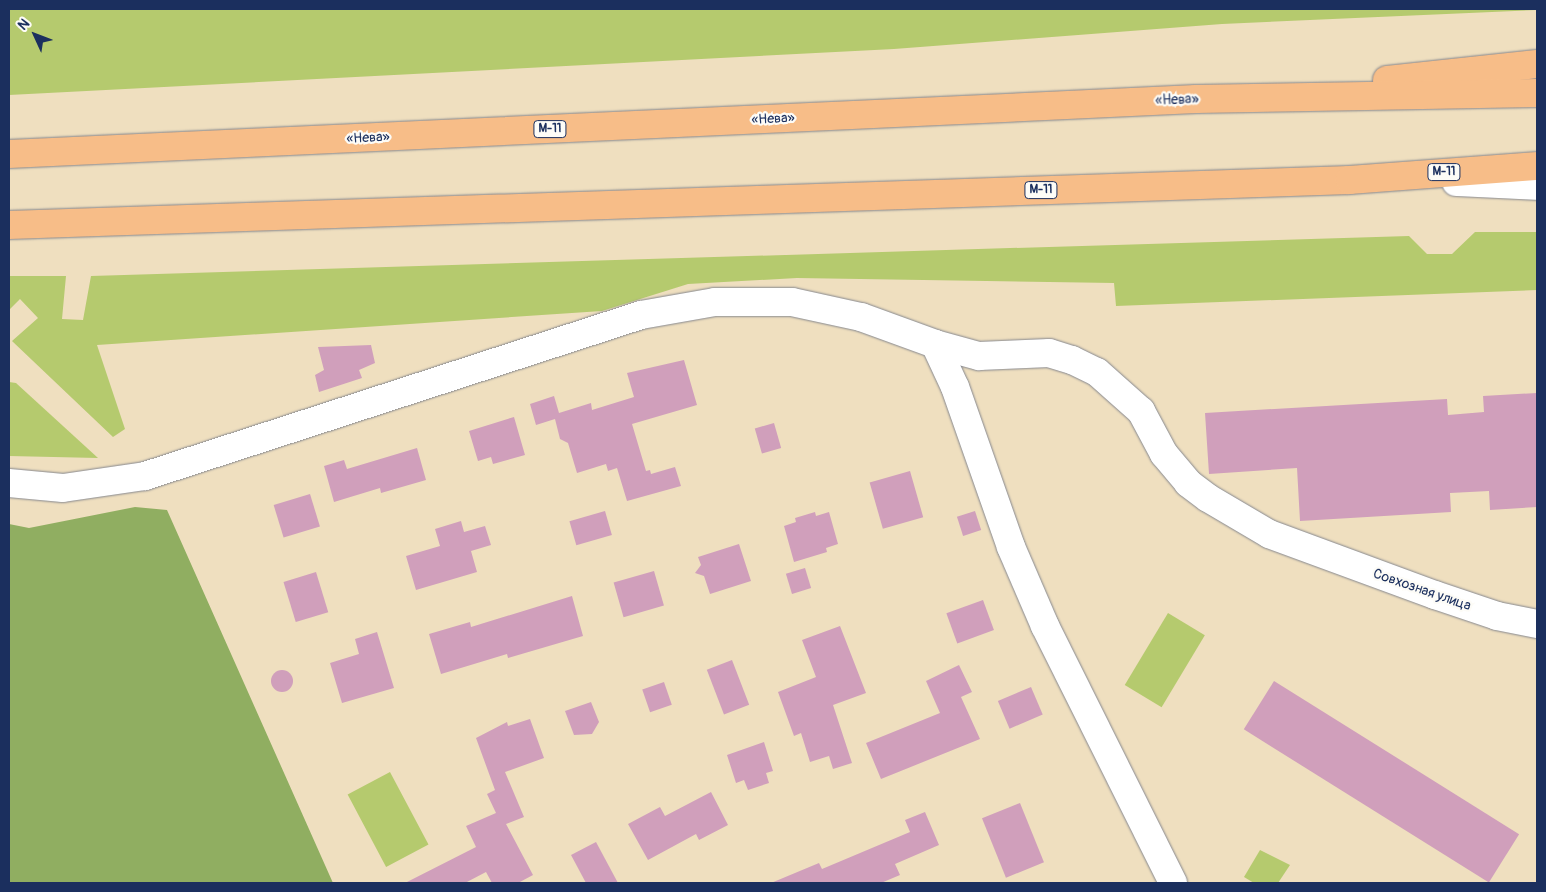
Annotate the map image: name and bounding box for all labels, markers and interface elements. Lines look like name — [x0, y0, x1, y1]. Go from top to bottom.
north arrow — [10, 10, 60, 60]
text: N — [14, 15, 33, 34]
street label: «Нева» — [1155, 91, 1199, 109]
street label: «Нева» — [751, 109, 795, 129]
road number: М-11 — [532, 120, 568, 138]
street label: «Нева» — [346, 128, 390, 148]
road number: М-11 — [1426, 162, 1462, 182]
road number: М-11 — [1024, 180, 1058, 200]
street label: Совхозная улица — [1371, 565, 1473, 615]

